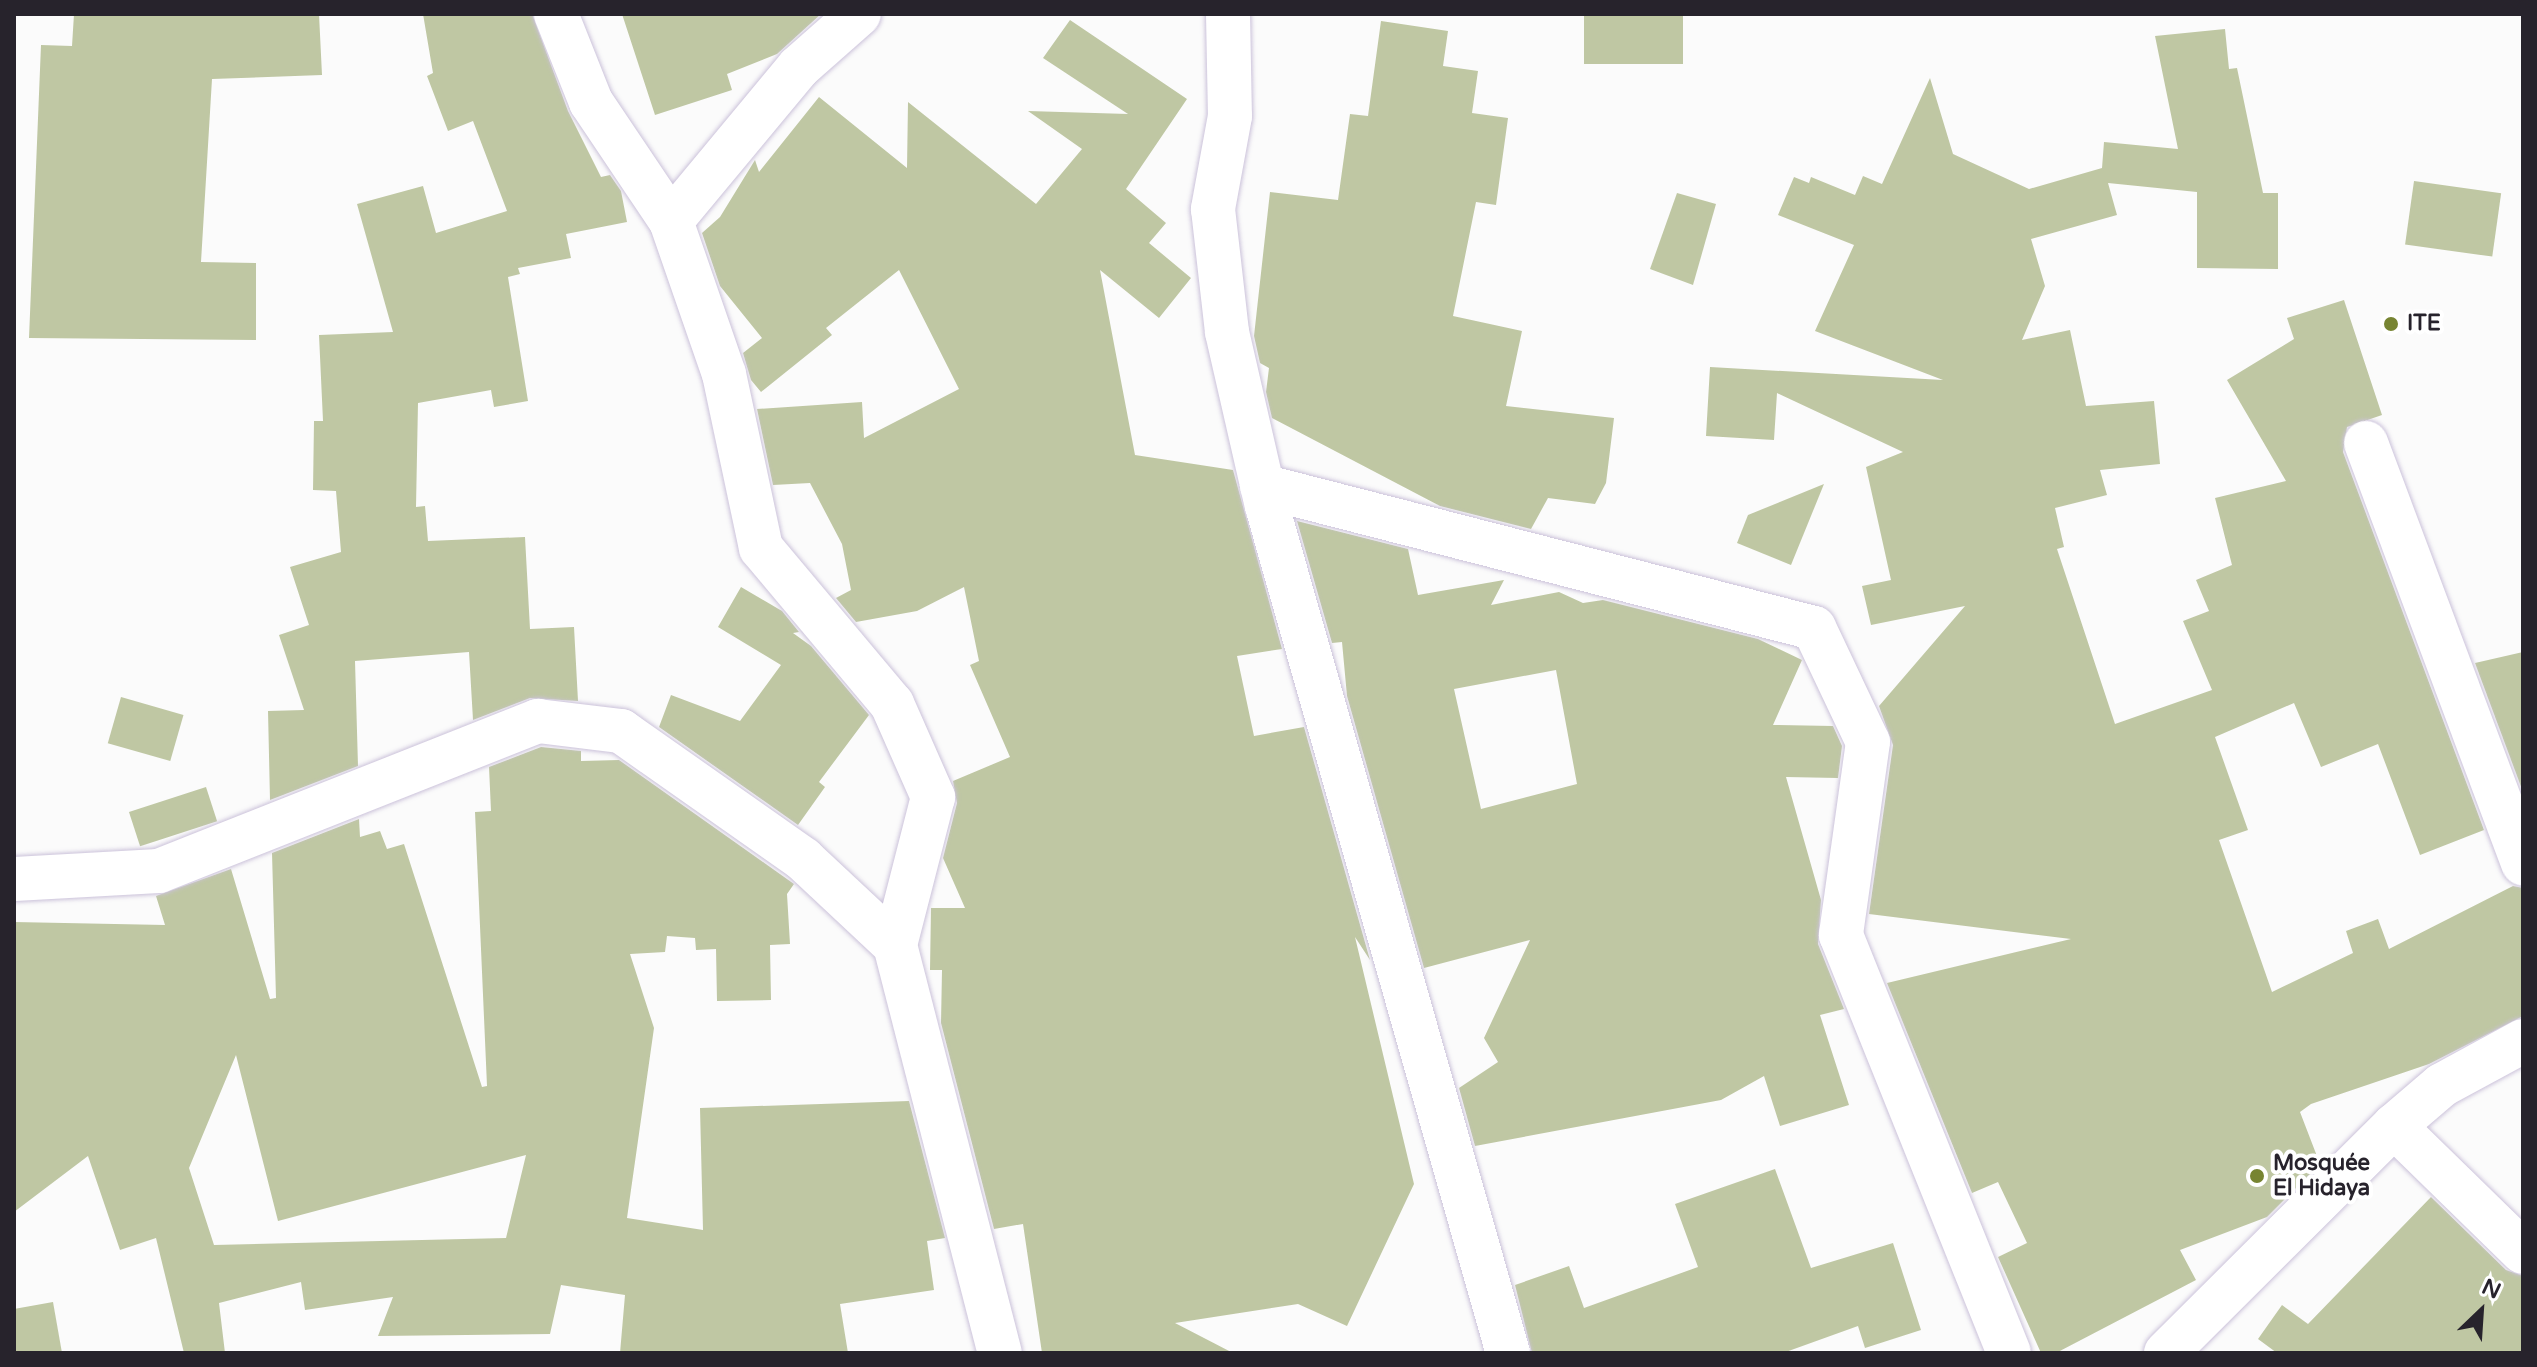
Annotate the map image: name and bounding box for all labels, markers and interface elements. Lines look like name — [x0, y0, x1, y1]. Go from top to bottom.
place label: ITE — [2407, 311, 2441, 337]
marker: ITE — [2382, 315, 2400, 333]
place label: Mosquée El Hidaya — [2273, 1150, 2370, 1202]
marker: Mosquée El Hidaya — [2248, 1167, 2266, 1185]
north arrow — [2441, 1271, 2521, 1351]
text: N — [2478, 1274, 2505, 1305]

